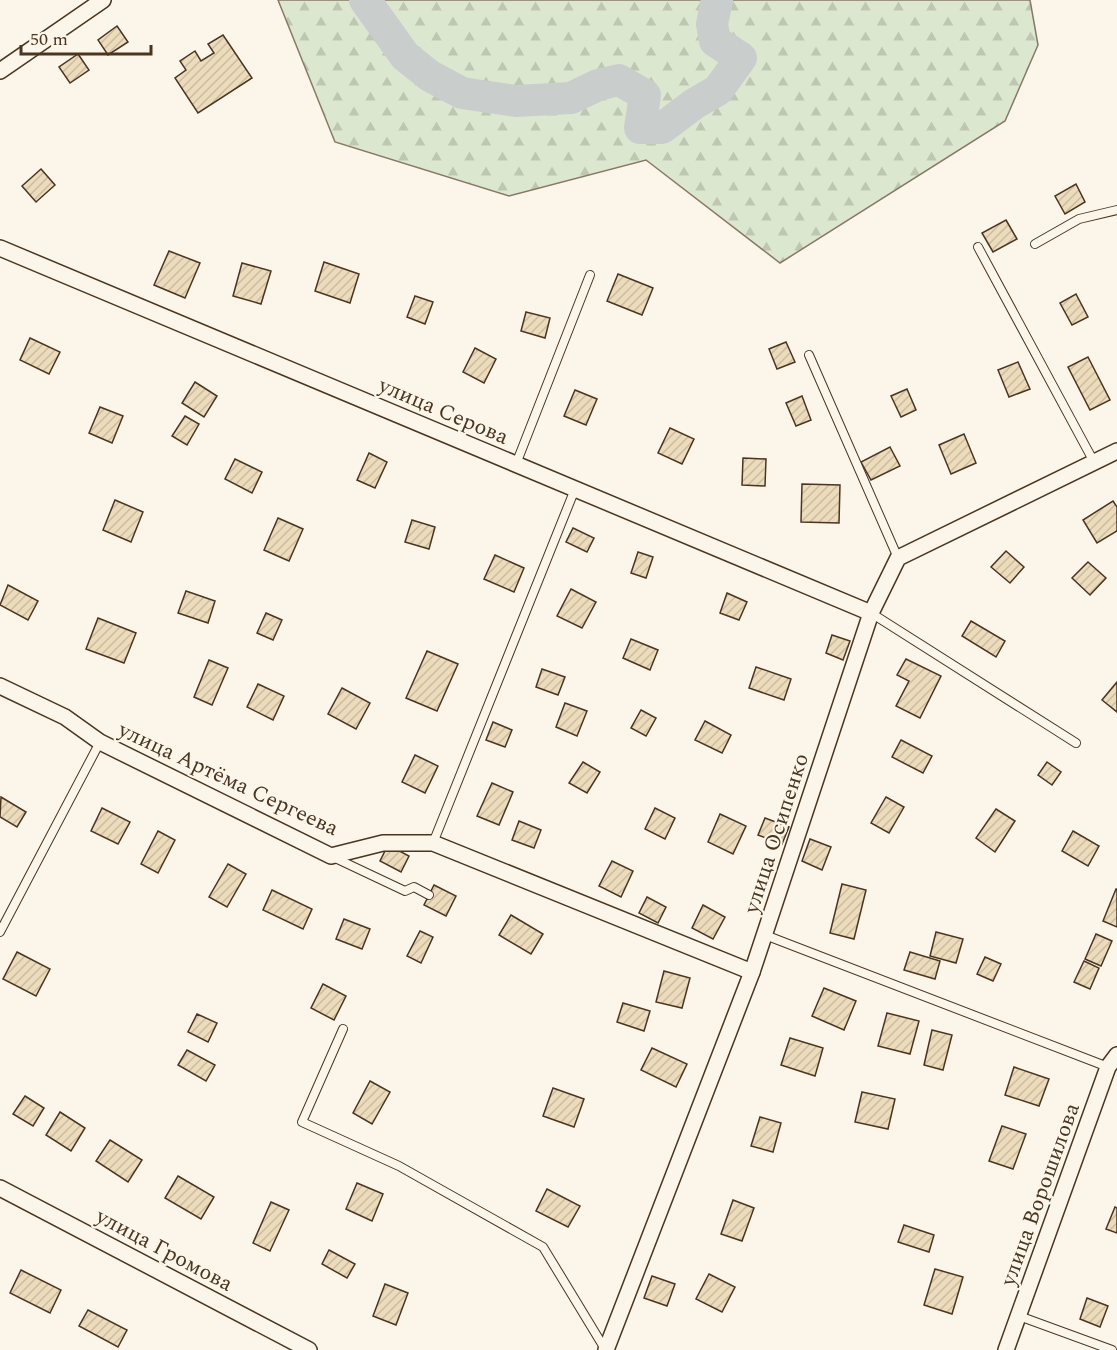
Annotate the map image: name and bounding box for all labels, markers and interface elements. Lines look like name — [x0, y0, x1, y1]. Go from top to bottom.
scale bar — [21, 18, 152, 56]
text: 50 m — [30, 26, 68, 53]
street label: улица Серова — [372, 369, 514, 454]
street label: улица Артёма Сергеева — [112, 713, 344, 845]
street label: улица Осипенко — [735, 749, 818, 919]
street label: улица Ворошилова — [992, 1098, 1089, 1292]
street label: улица Громова — [89, 1200, 239, 1301]

